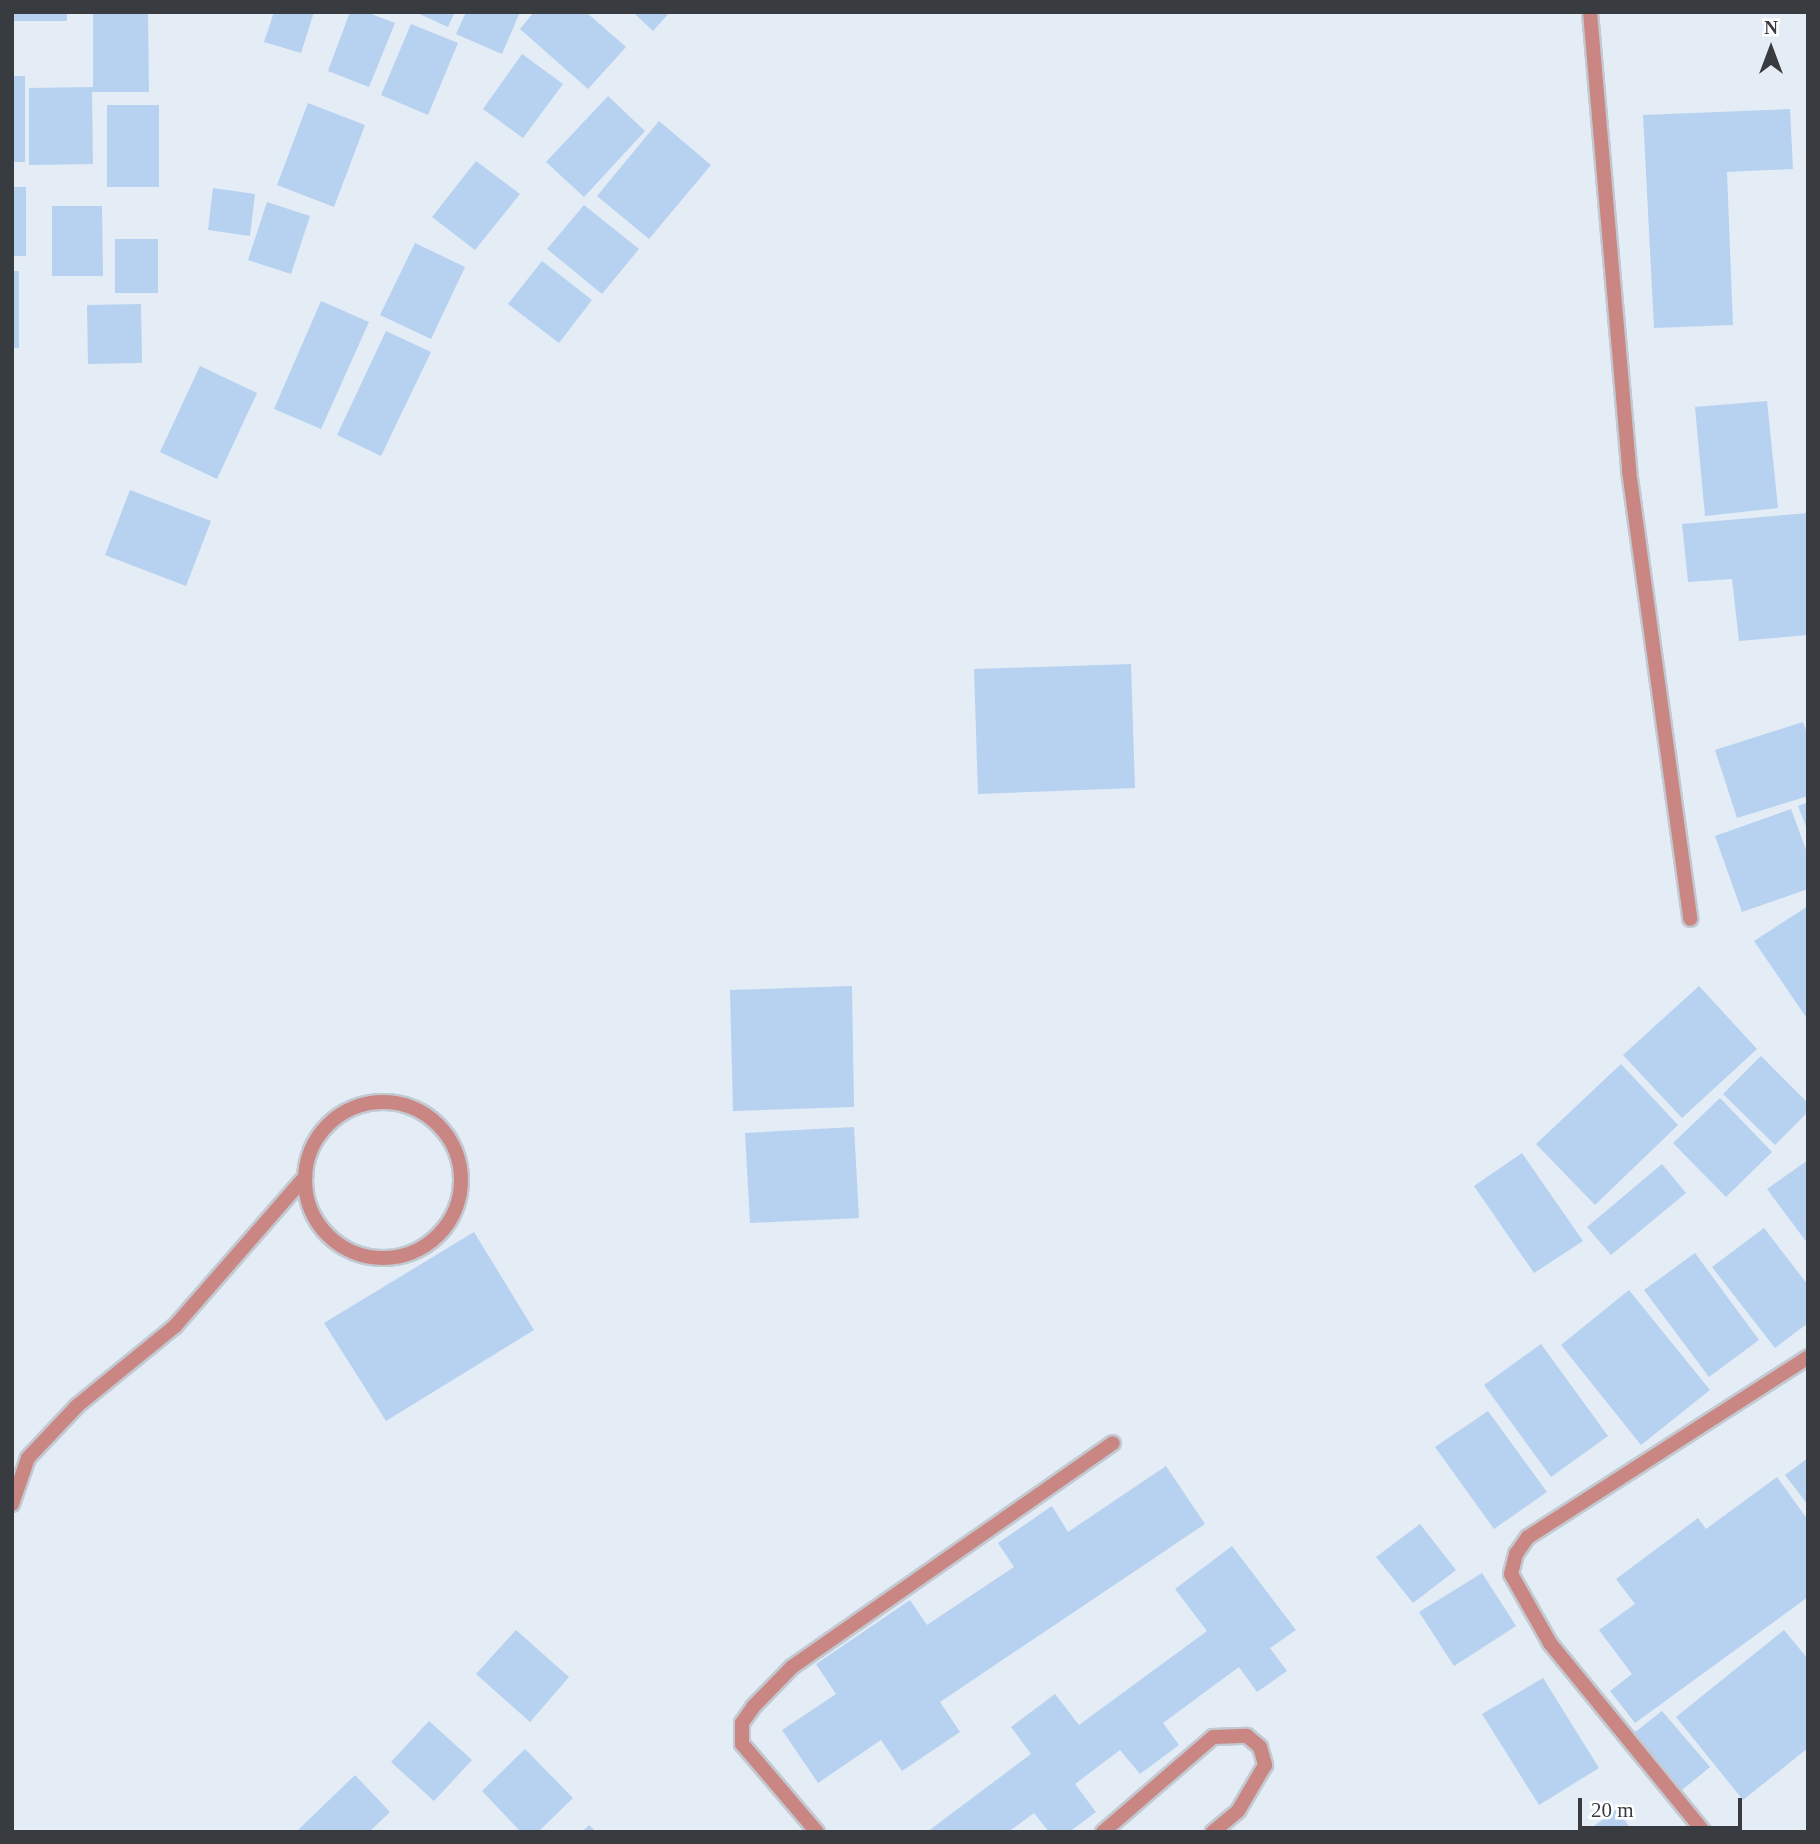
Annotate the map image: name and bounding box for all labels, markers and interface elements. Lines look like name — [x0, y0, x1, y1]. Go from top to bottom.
north arrow — [1736, 14, 1806, 84]
text: N — [1764, 17, 1778, 38]
scale bar — [1582, 1784, 1746, 1828]
text: 20 m — [1591, 1798, 1634, 1822]

